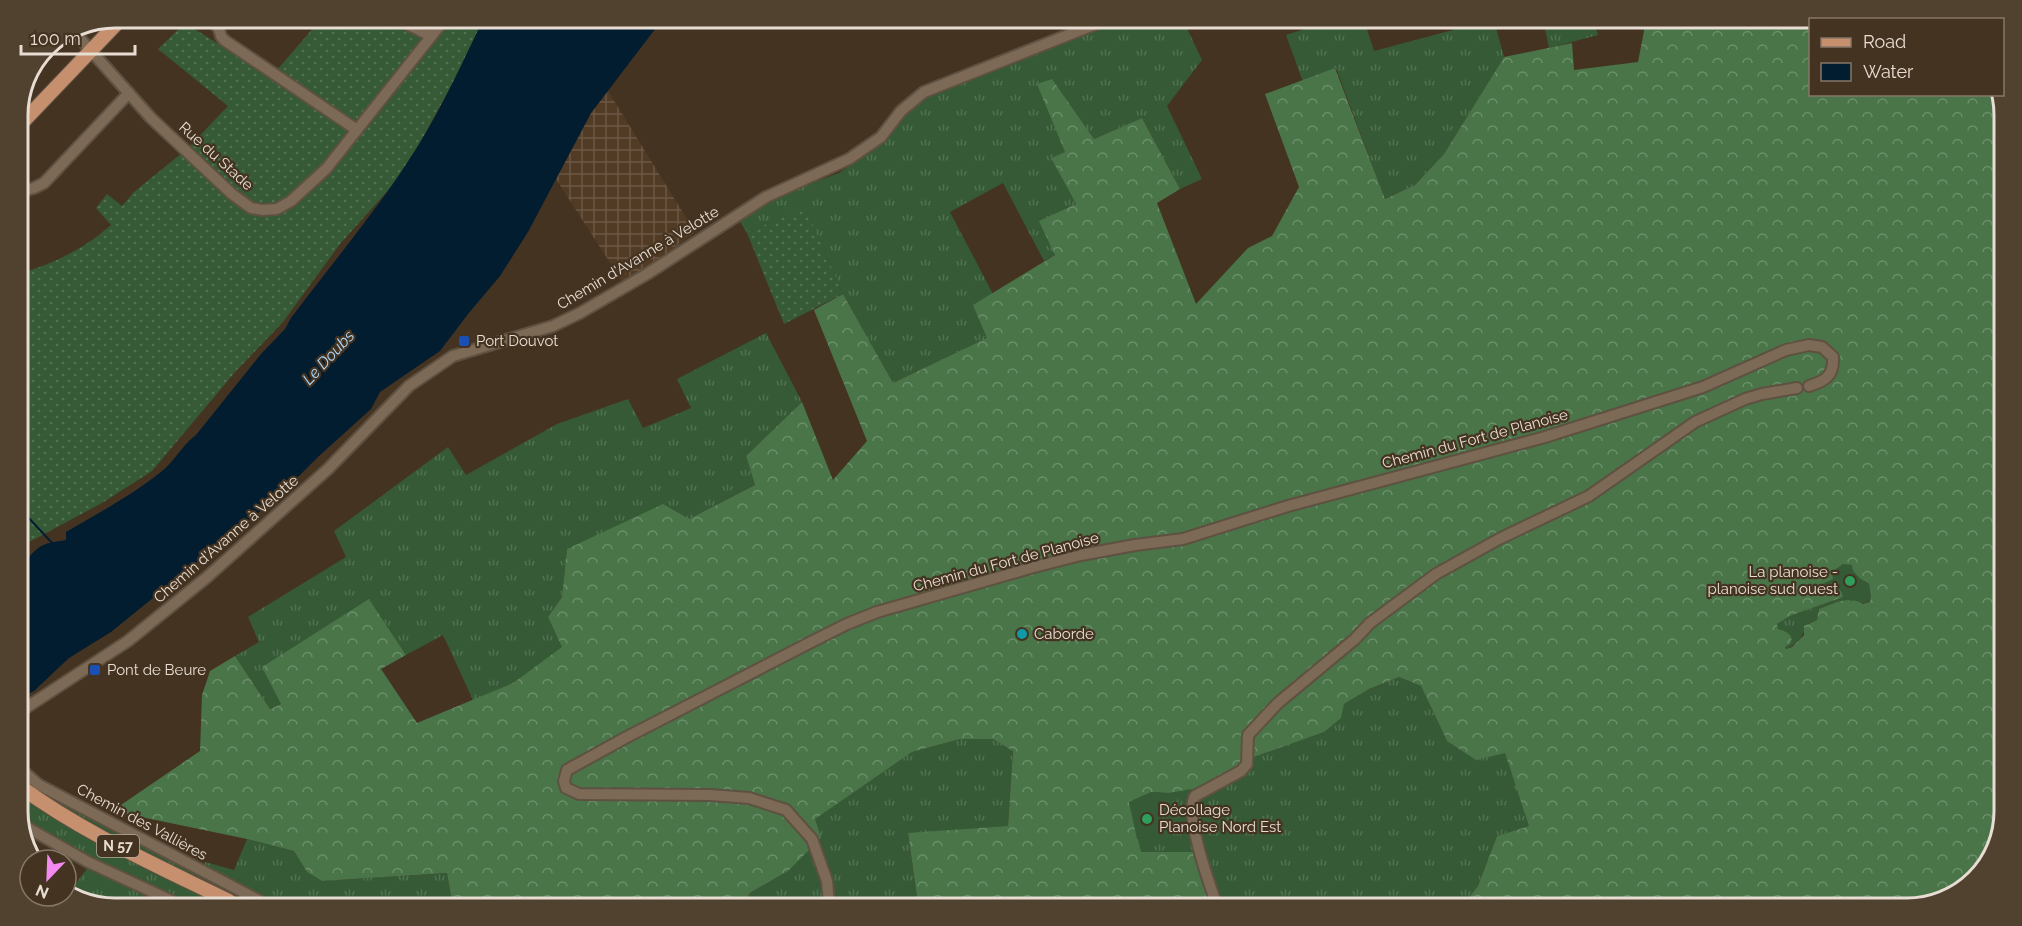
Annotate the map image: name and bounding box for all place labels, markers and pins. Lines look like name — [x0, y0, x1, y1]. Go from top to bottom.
place label: Port Douvot — [476, 332, 558, 350]
marker: Port Douvot — [457, 334, 471, 348]
place label: La planoise - planoise sud ouest — [1707, 563, 1838, 598]
marker: La planoise - planoise sud ouest — [1843, 574, 1857, 588]
place label: Caborde — [1034, 625, 1094, 643]
marker: Caborde — [1015, 627, 1029, 641]
place label: Pont de Beure — [107, 661, 206, 679]
marker: Pont de Beure — [88, 663, 102, 677]
place label: Décollage Planoise Nord Est — [1159, 801, 1281, 836]
marker: Décollage Planoise Nord Est — [1140, 812, 1154, 826]

